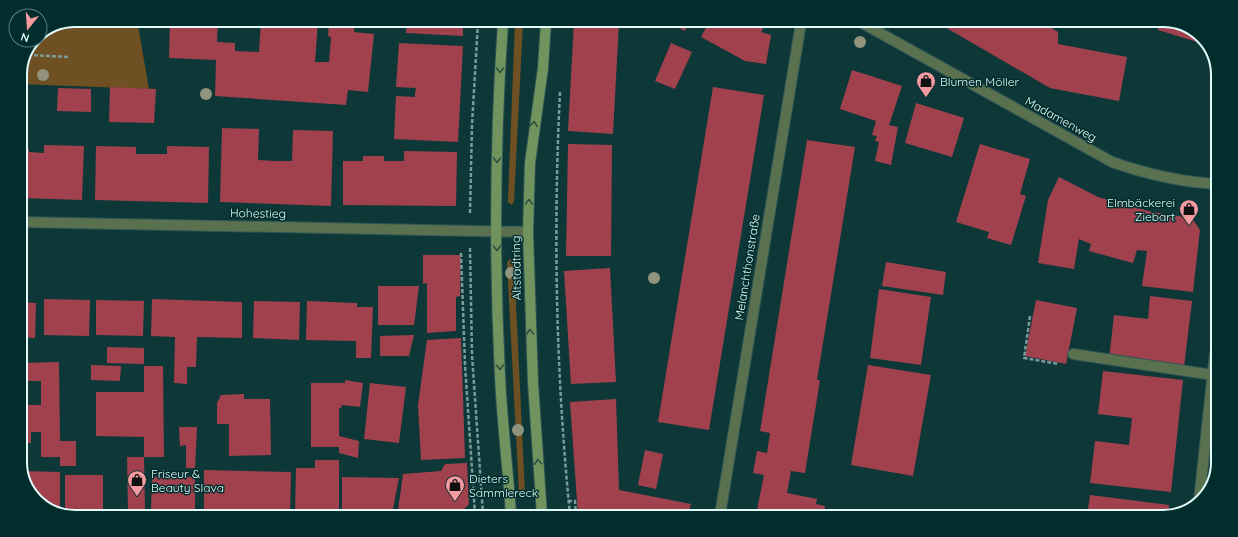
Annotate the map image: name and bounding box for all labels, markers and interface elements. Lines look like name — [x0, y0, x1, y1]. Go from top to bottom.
north arrow — [8, 8, 48, 48]
text: N — [19, 30, 31, 45]
one-way arrow — [496, 67, 504, 73]
shop icon: Blumen Möller — [915, 70, 937, 98]
place label: Blumen Möller — [940, 74, 1020, 89]
street label: Madamenweg — [1023, 93, 1099, 145]
one-way arrow — [529, 121, 538, 127]
one-way arrow — [493, 157, 501, 163]
place label: Elmbäckerei Ziebart — [1107, 195, 1175, 224]
shop icon: Elmbäckerei Ziebart — [1178, 198, 1200, 226]
one-way arrow — [525, 199, 533, 205]
street label: Hohestieg — [230, 205, 286, 221]
street label: Melanchthonstraße — [731, 213, 763, 321]
street label: Altstadtring — [508, 236, 524, 300]
one-way arrow — [492, 245, 501, 251]
one-way arrow — [526, 329, 535, 335]
one-way arrow — [496, 364, 504, 370]
one-way arrow — [534, 459, 543, 465]
place label: Friseur & Beauty Slava — [151, 466, 224, 495]
shop icon: Friseur & Beauty Slava — [126, 469, 148, 497]
place label: Dieters Sammlereck — [469, 471, 538, 500]
shop icon: Dieters Sammlereck — [444, 474, 466, 502]

